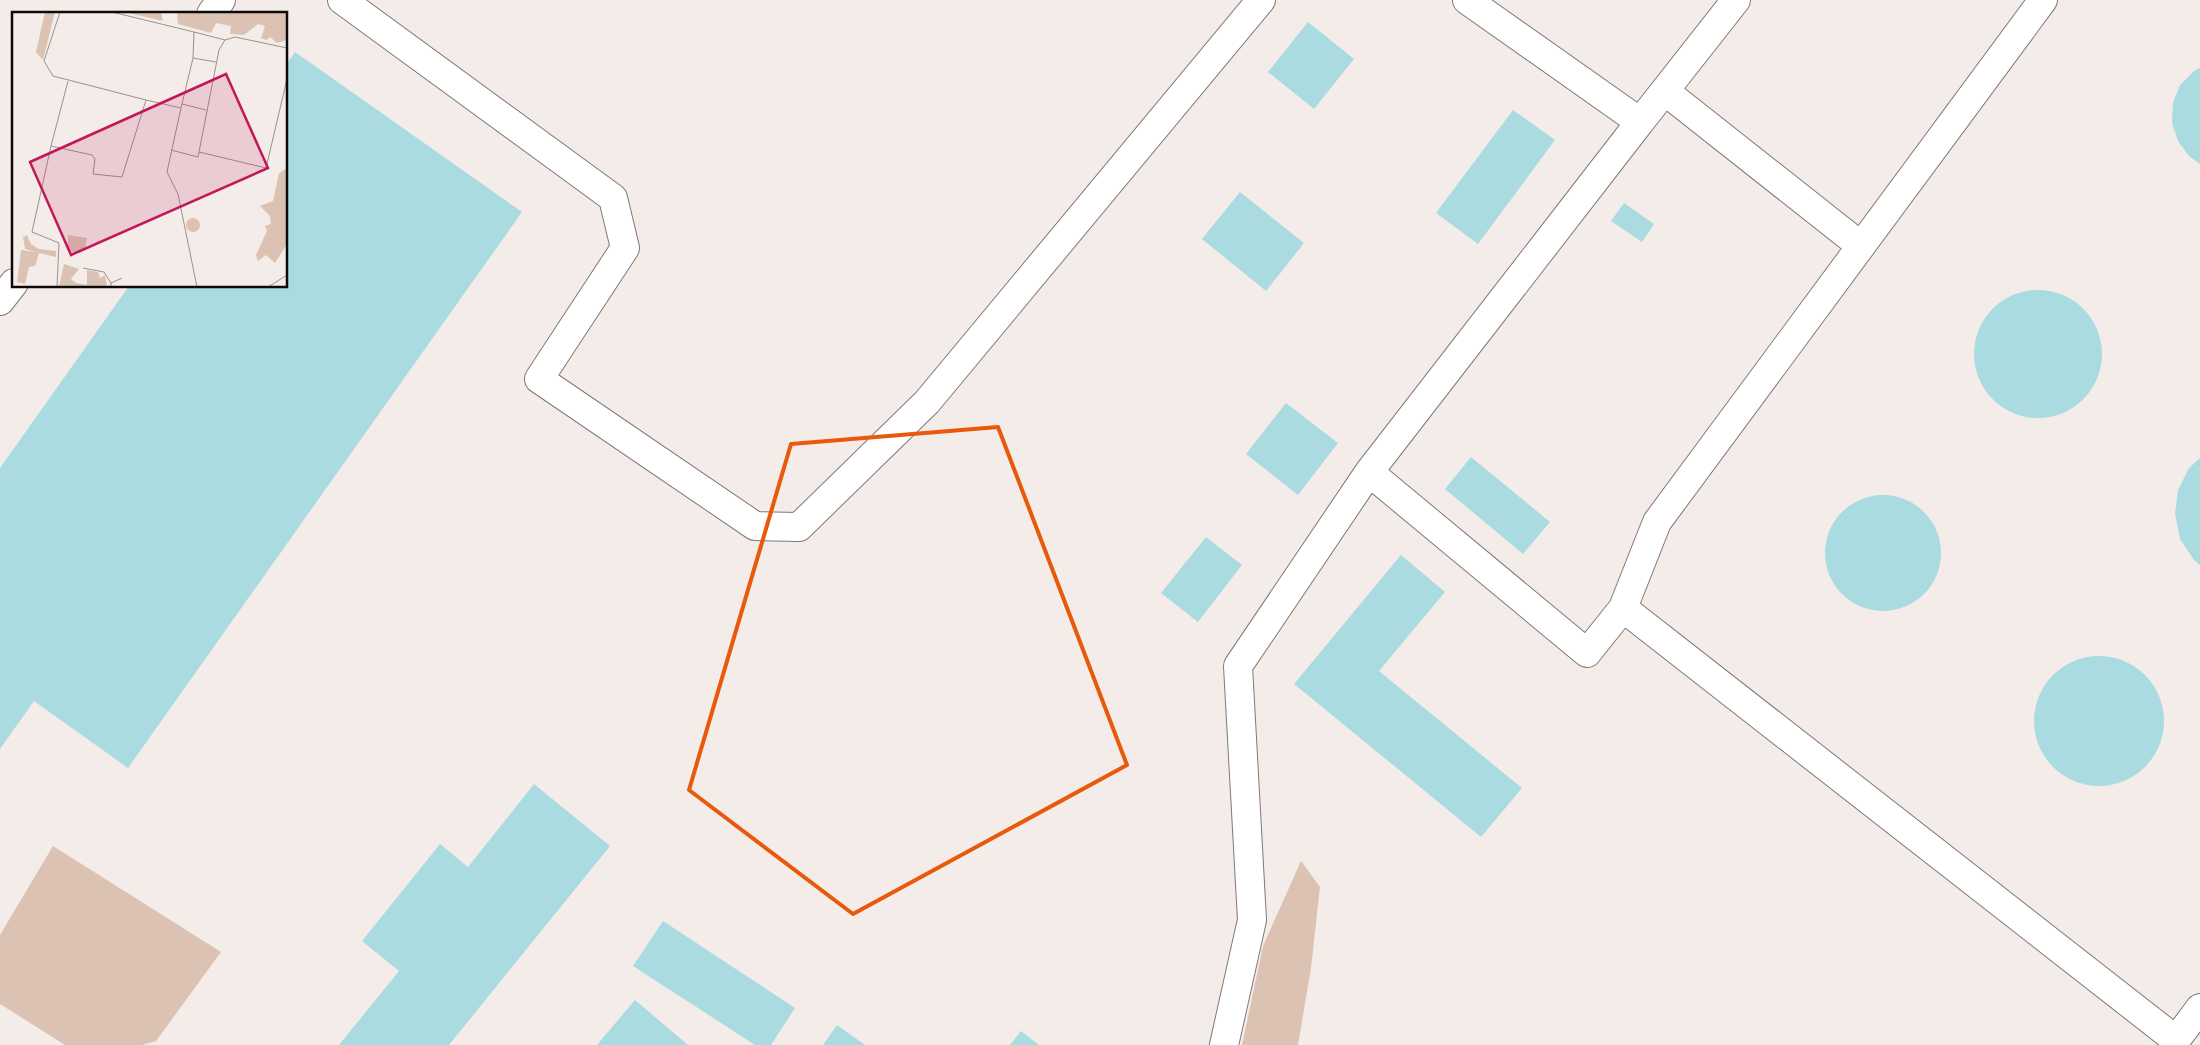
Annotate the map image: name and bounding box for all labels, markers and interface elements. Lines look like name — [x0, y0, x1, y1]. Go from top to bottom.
inset map — [12, 12, 288, 288]

